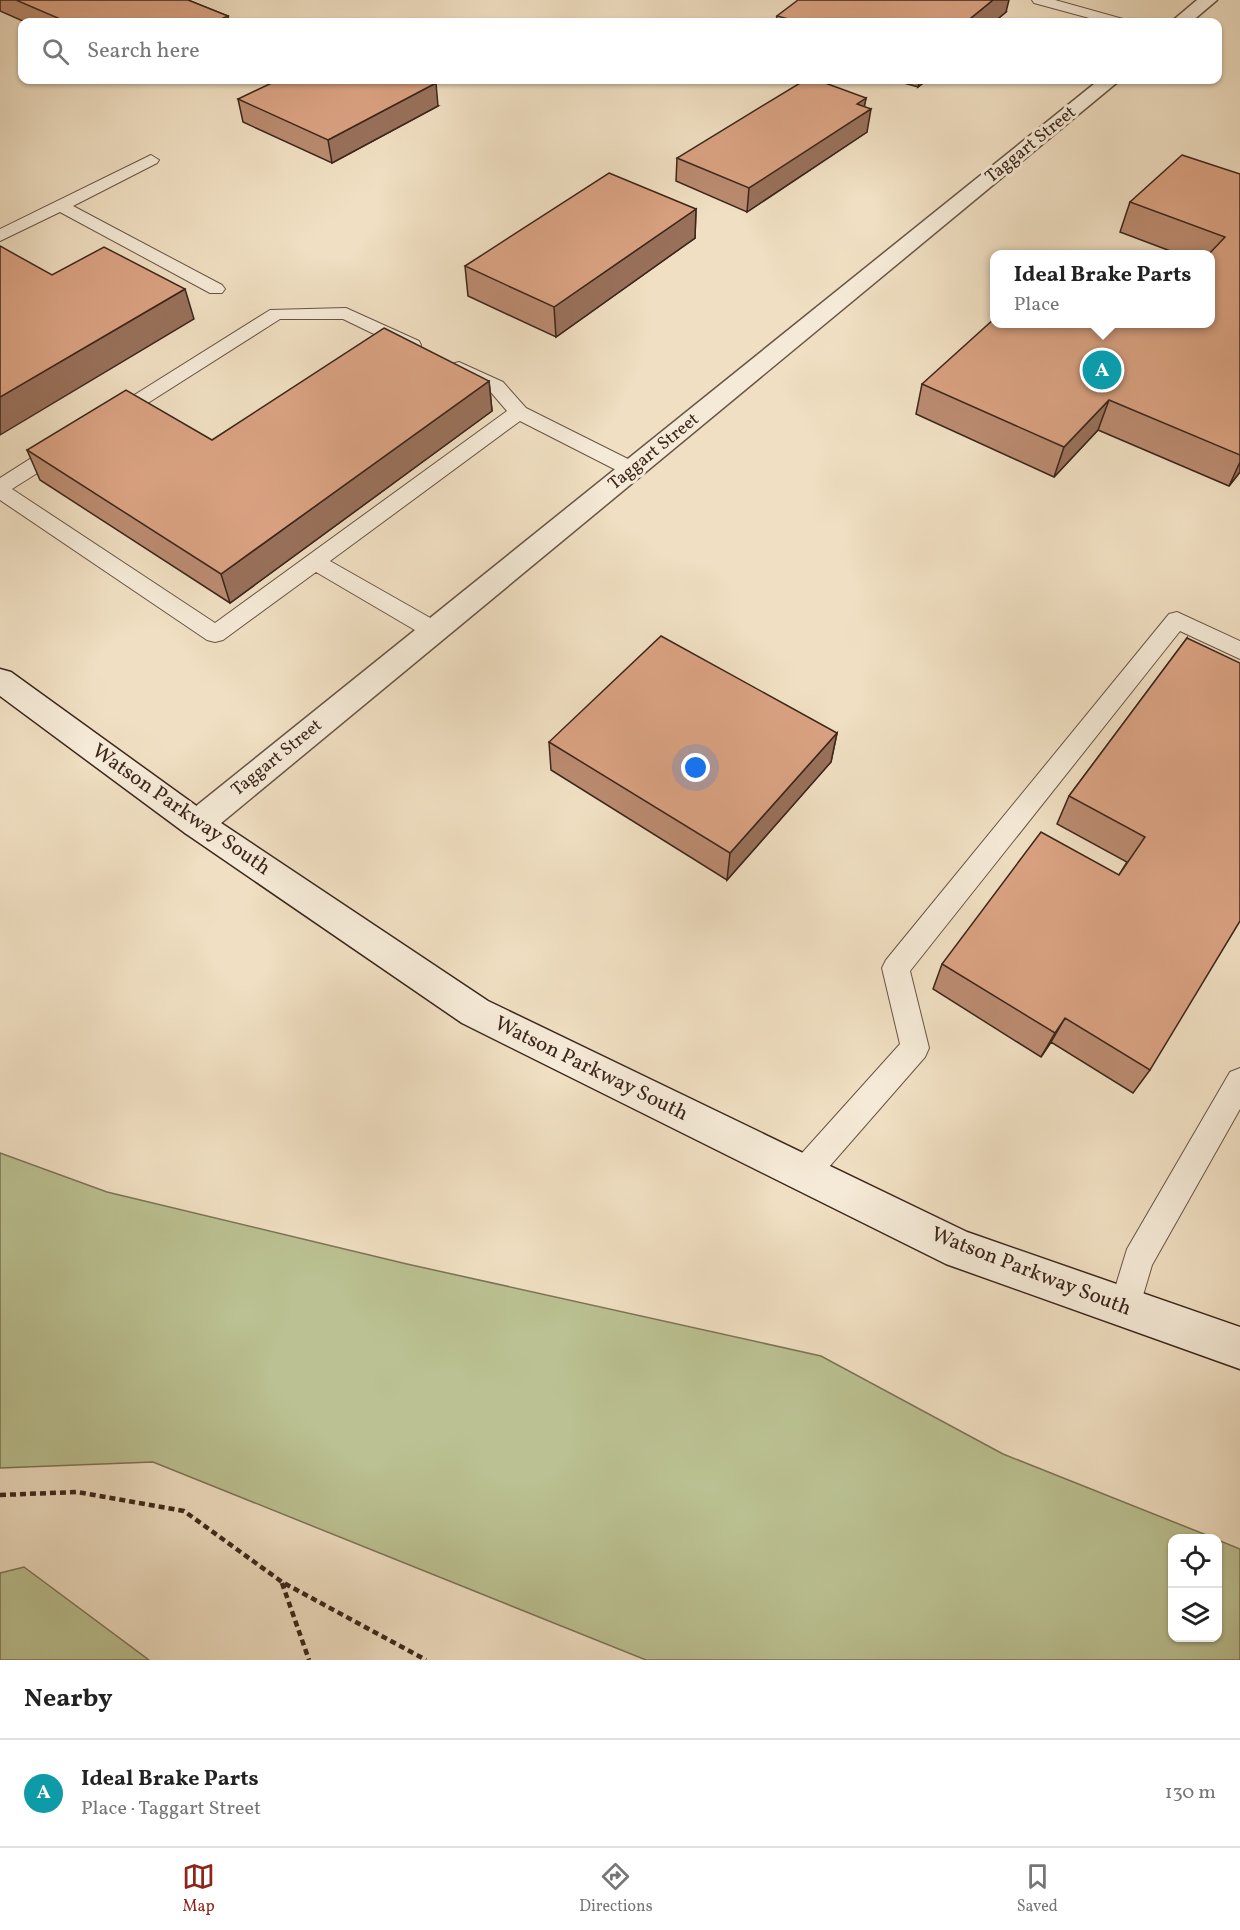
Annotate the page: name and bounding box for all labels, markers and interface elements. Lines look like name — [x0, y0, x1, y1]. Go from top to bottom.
search box — [18, 18, 1222, 84]
icon: search — [39, 35, 72, 68]
text: Search here — [87, 36, 200, 67]
street label: Taggart Street — [980, 101, 1082, 189]
popup — [990, 250, 1215, 328]
text: Ideal Brake Parts — [1014, 260, 1191, 291]
text: Place — [1014, 291, 1060, 319]
pin: A — [1082, 348, 1122, 392]
street label: Taggart Street — [603, 408, 705, 496]
street label: Taggart Street — [226, 714, 328, 802]
street label: Watson Parkway South — [86, 737, 276, 883]
your location — [681, 753, 710, 782]
street label: Watson Parkway South — [489, 1009, 693, 1129]
street label: Watson Parkway South — [927, 1220, 1135, 1324]
map controls — [1168, 1534, 1222, 1642]
button: locate — [1168, 1534, 1222, 1588]
button: layers — [1168, 1588, 1222, 1642]
text: Nearby — [24, 1681, 113, 1717]
text: Ideal Brake Parts — [81, 1764, 259, 1795]
text: A — [36, 1779, 51, 1807]
text: 130 m — [1165, 1779, 1216, 1807]
text: Place · Taggart Street — [81, 1795, 261, 1823]
tab: Map — [182, 1860, 215, 1918]
tab: Directions — [579, 1860, 653, 1918]
tab: Saved — [1017, 1860, 1058, 1918]

